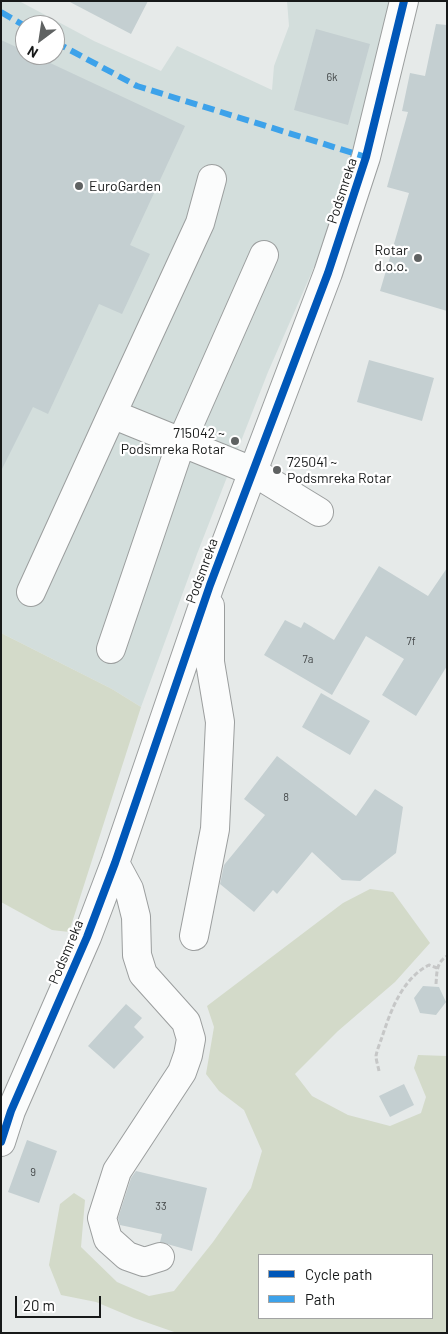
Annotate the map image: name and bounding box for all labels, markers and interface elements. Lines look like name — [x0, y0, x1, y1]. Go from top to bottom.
north arrow — [15, 15, 65, 65]
text: N — [24, 43, 41, 62]
house number: 6k — [326, 70, 338, 84]
street label: Podsmreka — [323, 156, 361, 226]
place label: EuroGarden — [89, 178, 161, 194]
marker: EuroGarden — [73, 180, 85, 192]
place label: Rotar d.o.o. — [374, 242, 408, 274]
marker: Rotar d.o.o. — [412, 252, 424, 264]
place label: 715042 ~ Podsmreka Rotar — [121, 425, 225, 458]
marker: 715042 ~ Podsmreka Rotar — [229, 435, 241, 447]
place label: 725041 ~ Podsmreka Rotar — [287, 454, 391, 487]
marker: 725041 ~ Podsmreka Rotar — [271, 464, 283, 476]
street label: Podsmreka — [182, 536, 222, 606]
house number: 7f — [406, 634, 416, 648]
house number: 7a — [303, 652, 313, 666]
house number: 8 — [283, 790, 289, 804]
street label: Podsmreka — [45, 917, 87, 987]
house number: 9 — [30, 1165, 36, 1179]
house number: 33 — [155, 1199, 167, 1213]
legend — [258, 1254, 433, 1319]
text: Cycle path — [305, 1265, 372, 1283]
scale bar — [18, 1286, 104, 1318]
text: Path — [305, 1290, 335, 1308]
text: 20 m — [23, 1296, 55, 1314]

